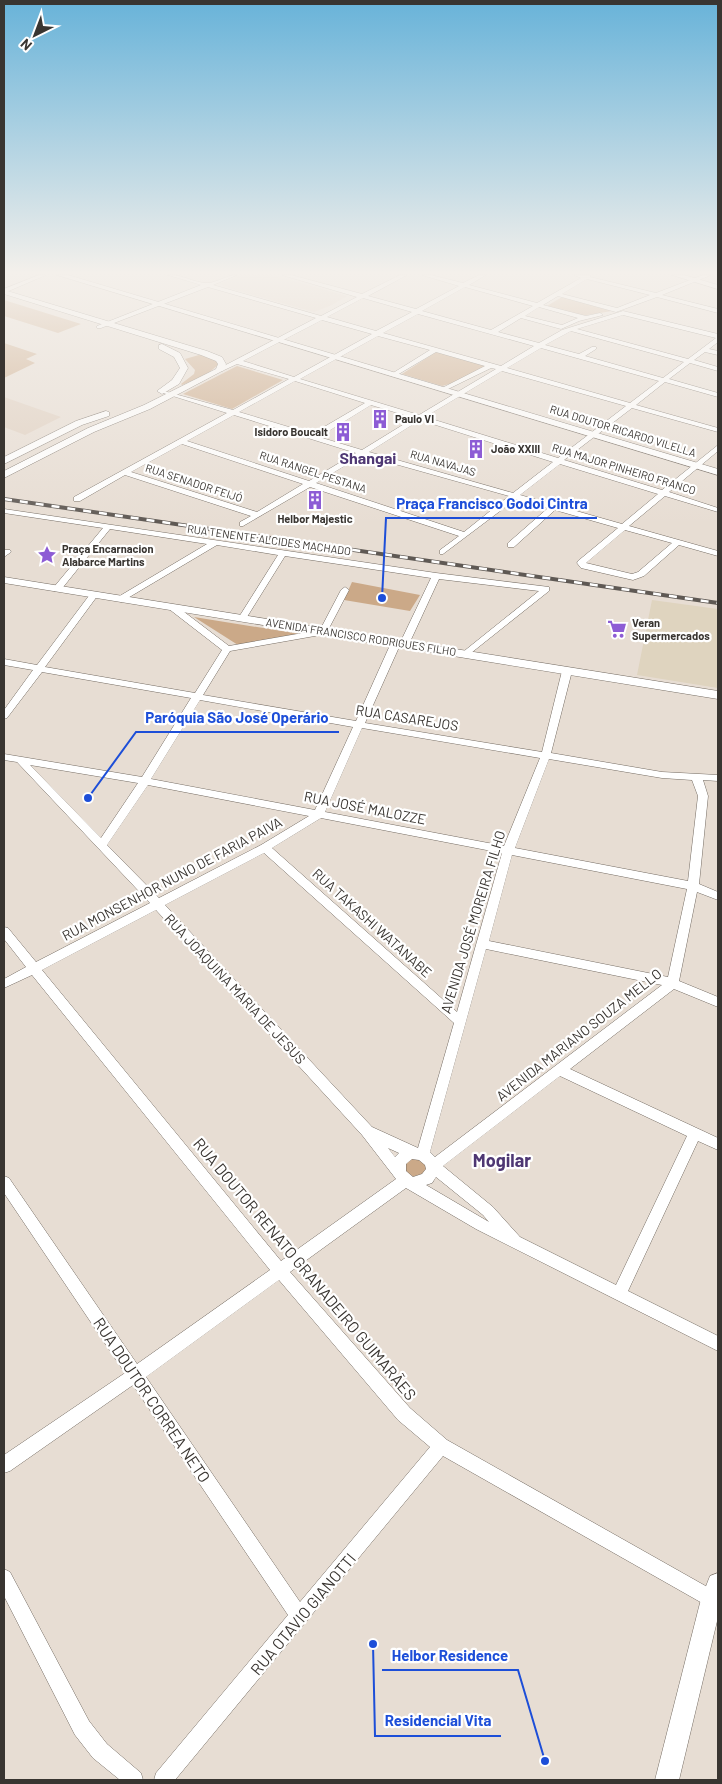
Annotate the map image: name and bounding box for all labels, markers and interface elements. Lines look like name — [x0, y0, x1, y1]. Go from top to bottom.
north arrow — [10, 10, 60, 60]
text: N — [17, 36, 35, 54]
street label: RUA DOUTOR RICARDO VILELLA — [548, 402, 698, 459]
building icon: Paulo VI — [369, 408, 391, 430]
place label: Paulo VI — [395, 412, 434, 425]
building icon: Isidoro Boucalt — [332, 421, 354, 443]
place label: Isidoro Boucalt — [255, 425, 328, 438]
building icon: João XXIII — [465, 438, 487, 460]
street label: RUA MAJOR PINHEIRO FRANCO — [551, 440, 698, 497]
place label: João XXIII — [491, 442, 540, 455]
street label: RUA NAVAJAS — [409, 447, 477, 478]
street label: RUA RANGEL PESTANA — [258, 448, 369, 495]
district label: Shangai — [340, 448, 396, 467]
street label: RUA SENADOR FEIJÓ — [144, 461, 244, 504]
callout: Praça Francisco Godoi Cintra — [386, 488, 597, 518]
building icon: Helbor Majestic — [304, 489, 326, 511]
text: Praça Francisco Godoi Cintra — [396, 494, 588, 512]
place label: Helbor Majestic — [277, 512, 353, 525]
street label: RUA TENENTE ALCIDES MACHADO — [186, 522, 352, 557]
place label: Praça Encarnacion Alabarce Martins — [62, 542, 153, 568]
place icon: Praça Encarnacion Alabarce Martins — [36, 544, 58, 566]
street label: AVENIDA FRANCISCO RODRIGUES FILHO — [265, 615, 457, 658]
place label: Veran Supermercados — [632, 616, 710, 642]
supermarket icon: Veran Supermercados — [606, 618, 628, 640]
street label: RUA CASAREJOS — [354, 701, 460, 734]
callout: Paróquia São José Operário — [136, 702, 339, 732]
text: Paróquia São José Operário — [145, 708, 329, 726]
street label: RUA JOSÉ MALOZZE — [303, 787, 428, 828]
street label: RUA MONSENHOR NUNO DE FARIA PAIVA — [59, 813, 285, 944]
street label: AVENIDA JOSÉ MOREIRA FILHO — [437, 828, 508, 1015]
street label: RUA TAKASHI WATANABE — [309, 865, 435, 981]
street label: RUA JOAQUINA MARIA DE JESUS — [161, 910, 309, 1067]
street label: AVENIDA MARIANO SOUZA MELLO — [493, 965, 665, 1104]
street label: RUA DOUTOR RENATO GRANADEIRO GUIMARÃES — [190, 1134, 421, 1404]
district label: Mogilar — [473, 1149, 531, 1171]
street label: RUA DOUTOR CORREA NETO — [90, 1314, 215, 1486]
street label: RUA OTAVIO GIANOTTI — [246, 1549, 359, 1678]
callout: Helbor Residence — [382, 1640, 518, 1670]
text: Helbor Residence — [392, 1646, 508, 1664]
callout: Residencial Vita — [375, 1706, 501, 1736]
text: Residencial Vita — [385, 1711, 491, 1729]

